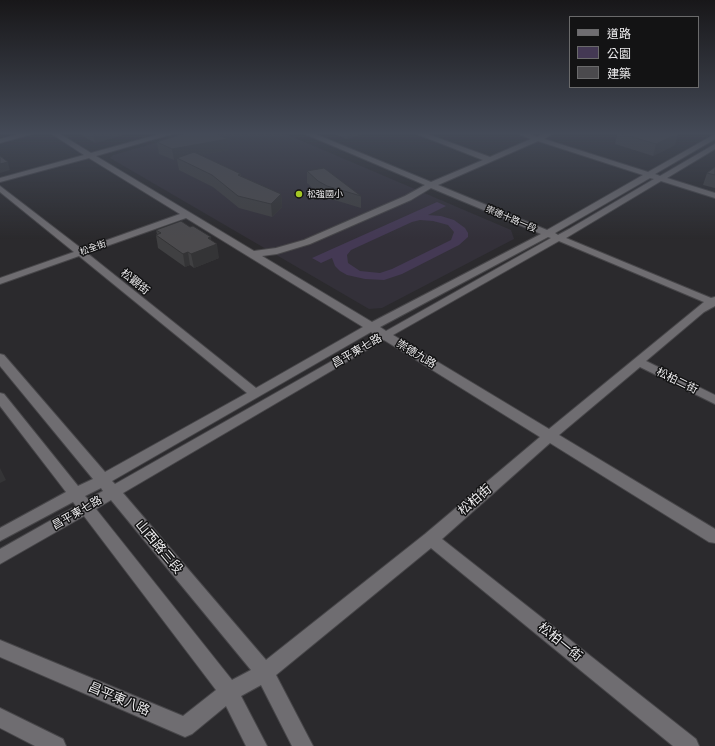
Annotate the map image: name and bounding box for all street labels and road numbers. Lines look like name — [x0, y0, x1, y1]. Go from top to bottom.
street label: 崇德十路一段 — [484, 203, 538, 235]
street label: 松全街 — [78, 238, 108, 258]
street label: 松觀街 — [118, 266, 152, 298]
street label: 昌平東七路 — [330, 332, 384, 370]
street label: 崇德九路 — [394, 337, 438, 371]
street label: 松柏二街 — [654, 365, 700, 397]
street label: 松柏街 — [455, 481, 495, 519]
street label: 昌平東七路 — [50, 494, 104, 532]
street label: 山西路三段 — [132, 517, 186, 577]
street label: 松柏一街 — [535, 620, 585, 664]
street label: 昌平東八路 — [86, 679, 152, 719]

